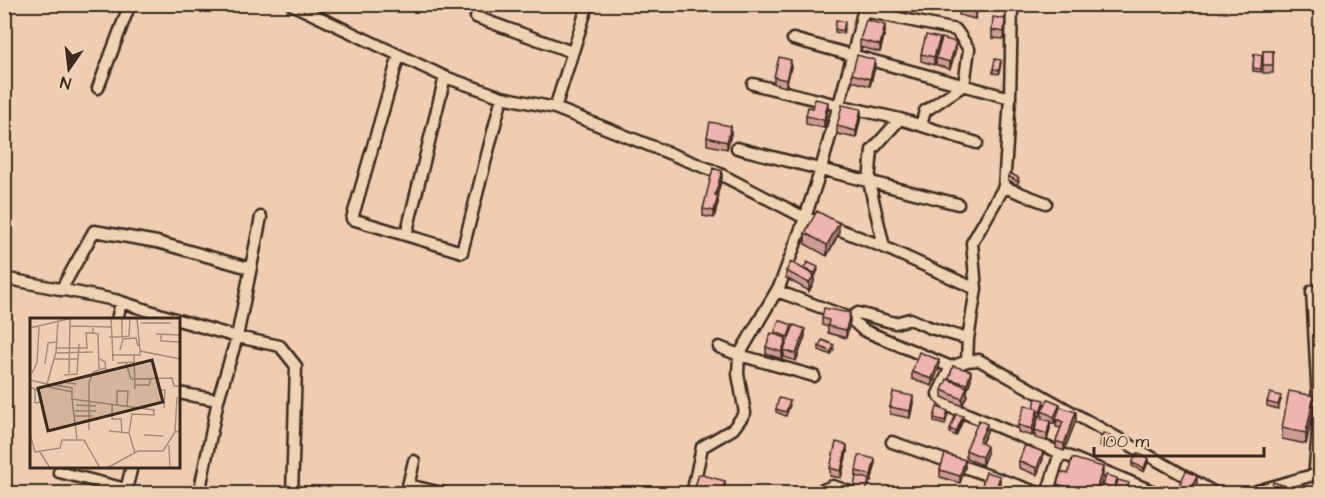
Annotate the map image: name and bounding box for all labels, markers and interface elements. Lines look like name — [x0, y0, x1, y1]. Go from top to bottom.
north arrow — [39, 39, 99, 99]
text: N — [58, 71, 73, 94]
inset map — [30, 318, 180, 468]
scale bar — [1094, 420, 1264, 458]
text: 100 m — [1103, 429, 1149, 454]

